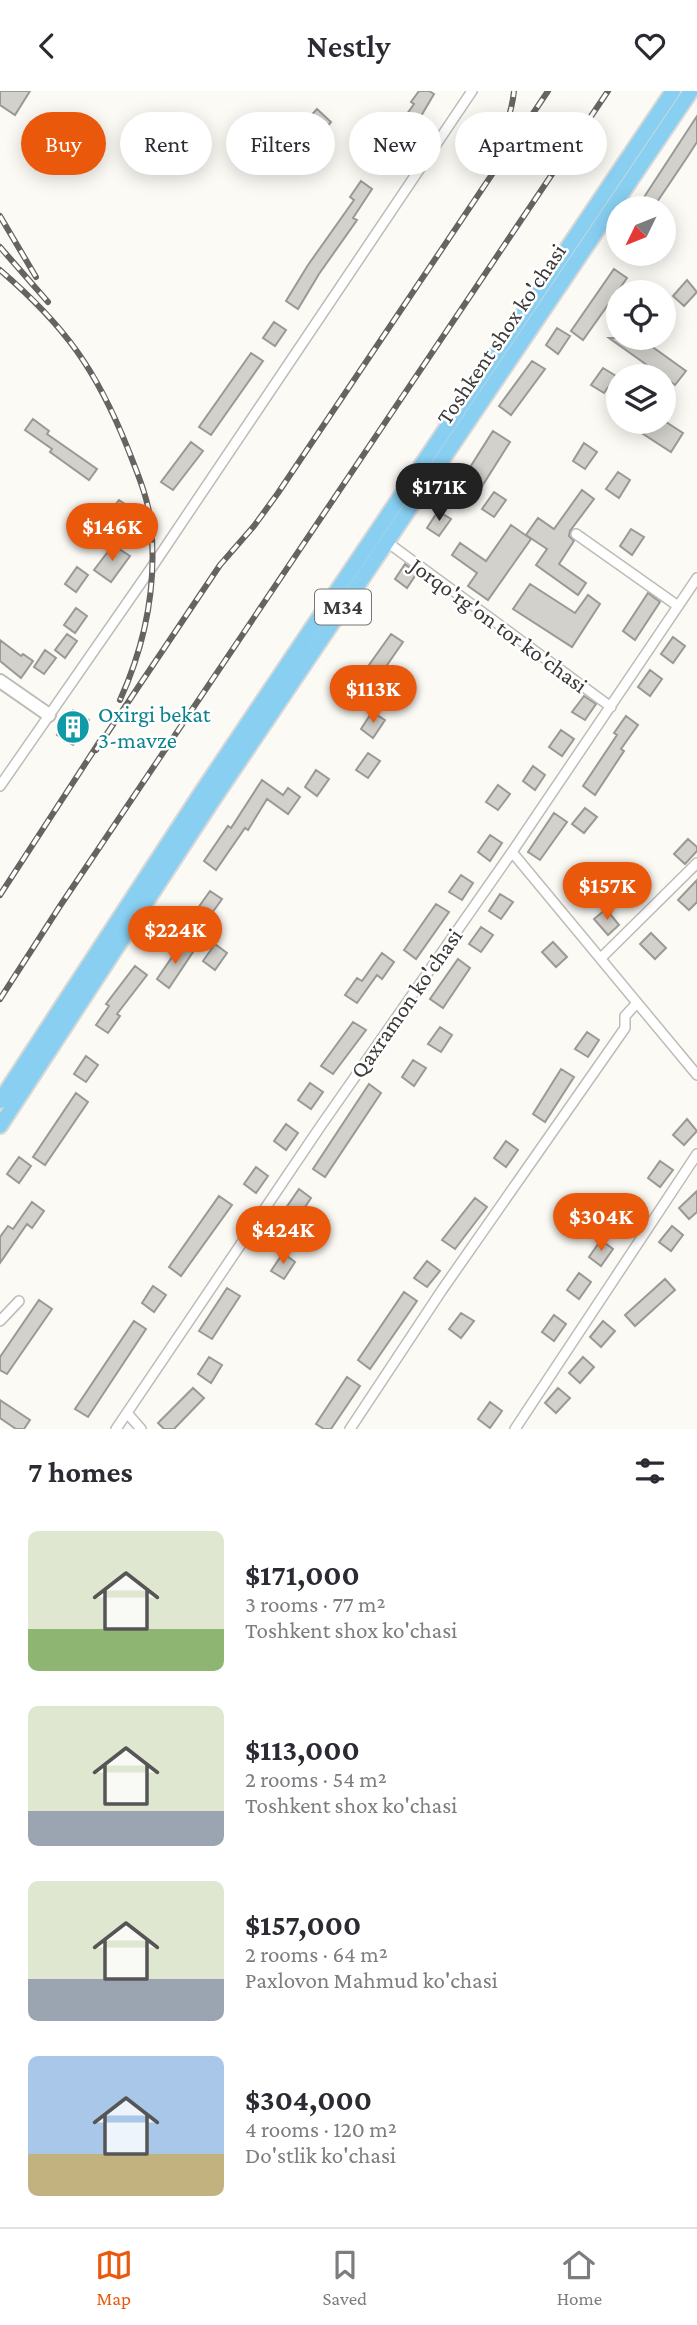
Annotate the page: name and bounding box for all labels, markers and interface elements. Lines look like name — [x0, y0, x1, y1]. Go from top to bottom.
icon: back — [28, 27, 66, 65]
icon: heart — [631, 27, 669, 65]
text: Nestly — [307, 28, 390, 64]
chip: Buy — [21, 112, 106, 175]
chip: Rent — [120, 112, 212, 175]
chip: Filters — [226, 112, 335, 175]
chip: New — [349, 112, 441, 175]
chip: Apartment — [455, 112, 607, 175]
north arrow — [606, 196, 676, 266]
map controls — [606, 196, 676, 434]
street label: Toshkent shox ko'chasi — [431, 239, 571, 429]
button: locate — [606, 280, 676, 350]
button: layers — [606, 364, 676, 434]
pin: $171K — [390, 463, 488, 523]
text: $171K — [412, 473, 466, 499]
pin: $146K — [63, 503, 161, 563]
text: $146K — [82, 513, 142, 539]
street label: Jorqo'rg'on tor ko'chasi — [404, 551, 593, 698]
road number: M34 — [315, 589, 371, 625]
pin: $113K — [324, 665, 422, 725]
text: $113K — [346, 675, 400, 701]
place label: Oxirgi bekat 3-mavze — [98, 701, 211, 753]
building icon: Oxirgi bekat 3-mavze — [54, 708, 92, 746]
pin: $157K — [558, 863, 656, 922]
text: $157K — [579, 872, 635, 898]
pin: $224K — [126, 907, 224, 966]
text: $224K — [144, 916, 206, 942]
street label: Qaxramon ko'chasi — [345, 923, 467, 1083]
pin: $304K — [552, 1193, 650, 1253]
text: $304K — [569, 1203, 633, 1229]
pin: $424K — [234, 1207, 332, 1266]
text: $424K — [252, 1216, 314, 1242]
icon: filters — [631, 1452, 669, 1490]
text: 7 homes — [28, 1455, 133, 1488]
text: $171,000 — [245, 1558, 360, 1591]
icon: home — [84, 1559, 168, 1643]
text: 3 rooms · 77 m² — [245, 1591, 385, 1617]
text: Toshkent shox ko'chasi — [245, 1617, 457, 1643]
text: $113,000 — [245, 1733, 360, 1766]
icon: home — [84, 1734, 168, 1818]
text: 2 rooms · 54 m² — [245, 1766, 387, 1792]
text: Toshkent shox ko'chasi — [245, 1792, 457, 1818]
text: $157,000 — [245, 1908, 361, 1941]
icon: home — [84, 1909, 168, 1993]
text: 2 rooms · 64 m² — [245, 1941, 388, 1967]
text: Paxlovon Mahmud ko'chasi — [245, 1967, 498, 1993]
text: $304,000 — [245, 2083, 372, 2116]
icon: home — [84, 2084, 168, 2168]
text: 4 rooms · 120 m² — [245, 2116, 397, 2142]
text: Do'stlik ko'chasi — [245, 2142, 396, 2168]
tab: Map — [95, 2246, 133, 2309]
tab: Saved — [322, 2246, 367, 2309]
tab: Home — [557, 2246, 602, 2309]

